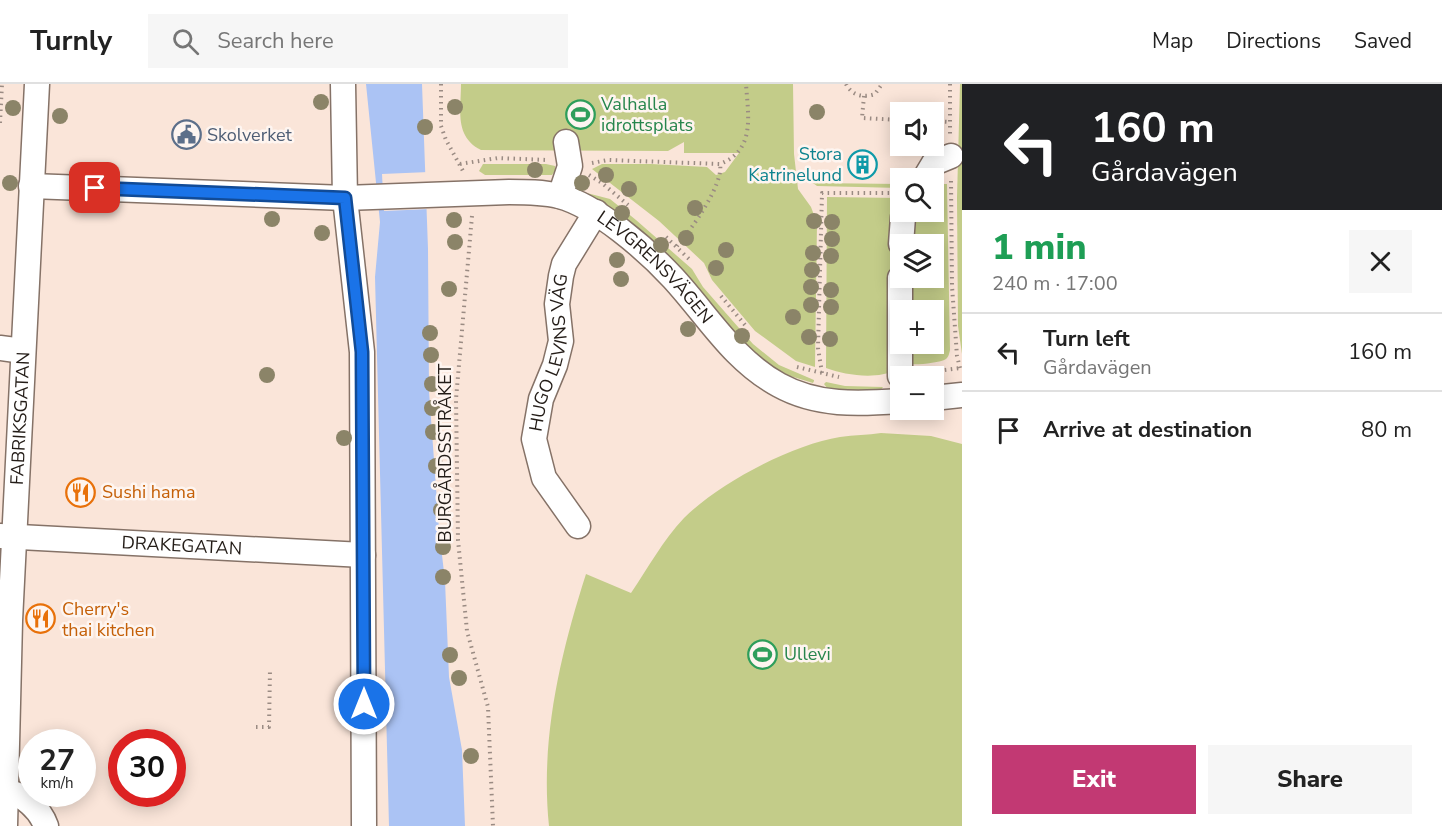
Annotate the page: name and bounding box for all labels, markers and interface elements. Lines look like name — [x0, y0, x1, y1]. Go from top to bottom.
search box — [148, 14, 568, 68]
text: Turnly — [30, 22, 112, 60]
icon: search — [169, 25, 202, 58]
text: Search here — [217, 26, 334, 56]
text: Map — [1152, 27, 1193, 55]
text: Directions — [1226, 27, 1321, 55]
text: Saved — [1354, 27, 1412, 55]
place label: Valhalla idrottsplats — [600, 92, 693, 137]
sports icon: Valhalla idrottsplats — [564, 98, 596, 130]
text: 160 m — [1091, 100, 1215, 157]
map controls — [890, 102, 944, 420]
button: sound — [890, 102, 944, 156]
icon: left — [992, 108, 1070, 186]
public building icon: Skolverket — [170, 119, 202, 151]
place label: Skolverket — [207, 123, 292, 147]
place label: Stora Katrinelund — [748, 142, 842, 187]
building icon: Stora Katrinelund — [847, 148, 879, 180]
text: Gårdavägen — [1091, 154, 1238, 191]
pin — [69, 162, 120, 213]
button: search — [890, 168, 944, 222]
icon: arrive — [78, 171, 111, 204]
street label: LEVGRENSVÄGEN — [593, 205, 718, 329]
text: 1 min — [992, 223, 1087, 272]
button: close — [1349, 230, 1412, 293]
button: layers — [890, 234, 944, 288]
text: 240 m · 17:00 — [992, 270, 1118, 297]
street label: HUGO LEVINS VÄG — [524, 272, 573, 433]
button: + — [890, 300, 944, 354]
text: Turn left — [1043, 324, 1130, 354]
icon: left — [992, 336, 1025, 369]
text: 160 m — [1348, 337, 1412, 367]
street label: FABRIKSGATAN — [5, 351, 36, 486]
text: Gårdavägen — [1043, 354, 1152, 381]
street label: BURGÅRDSSTRÅKET — [433, 363, 457, 542]
button: − — [890, 366, 944, 420]
icon: arrive — [992, 414, 1025, 447]
text: Arrive at destination — [1043, 415, 1252, 445]
text: 80 m — [1361, 415, 1412, 445]
restaurant icon: Sushi hama — [65, 476, 97, 508]
place label: Sushi hama — [102, 480, 196, 504]
street label: DRAKEGATAN — [121, 530, 243, 561]
place label: Cherry's thai kitchen — [62, 597, 155, 642]
restaurant icon: Cherry's thai kitchen — [25, 603, 57, 635]
sports icon: Ullevi — [747, 638, 779, 670]
place label: Ullevi — [784, 642, 831, 666]
position arrow — [332, 672, 396, 736]
speed limit sign: 30 — [108, 729, 186, 807]
text: 27 — [39, 740, 75, 781]
button: Exit — [992, 745, 1196, 814]
button: Share — [1208, 745, 1412, 814]
text: km/h — [40, 773, 74, 793]

